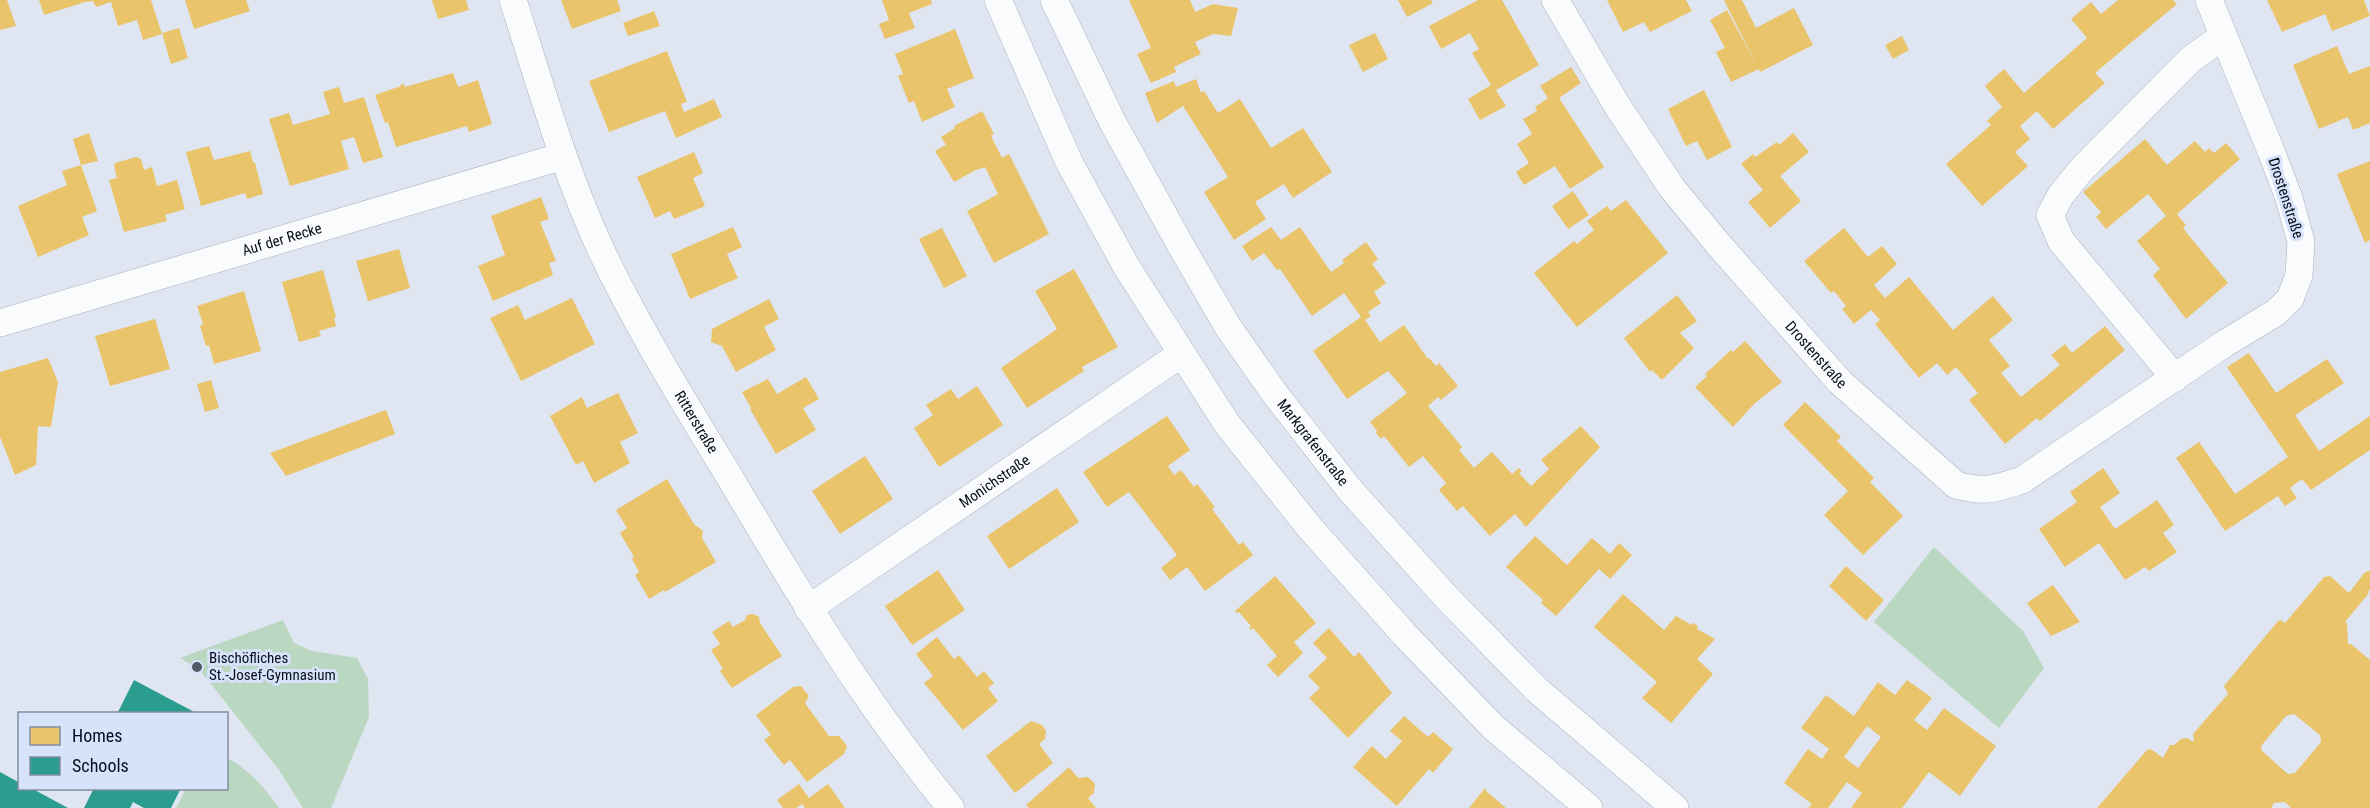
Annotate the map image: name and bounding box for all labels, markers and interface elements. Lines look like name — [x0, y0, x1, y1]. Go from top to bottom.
street label: Drostenstraße — [2265, 155, 2307, 241]
street label: Auf der Recke — [240, 219, 324, 260]
street label: Drostenstraße — [1782, 318, 1850, 393]
street label: Ritterstraße — [671, 388, 722, 457]
street label: Markgrafenstraße — [1273, 396, 1352, 489]
street label: Monichstraße — [956, 451, 1033, 512]
place label: Bischöfliches St.-Josef-Gymnasium — [209, 649, 336, 684]
marker: Bischöfliches St.-Josef-Gymnasium — [190, 660, 204, 674]
legend — [18, 712, 228, 790]
text: Homes — [72, 725, 122, 746]
text: Schools — [72, 755, 129, 776]

